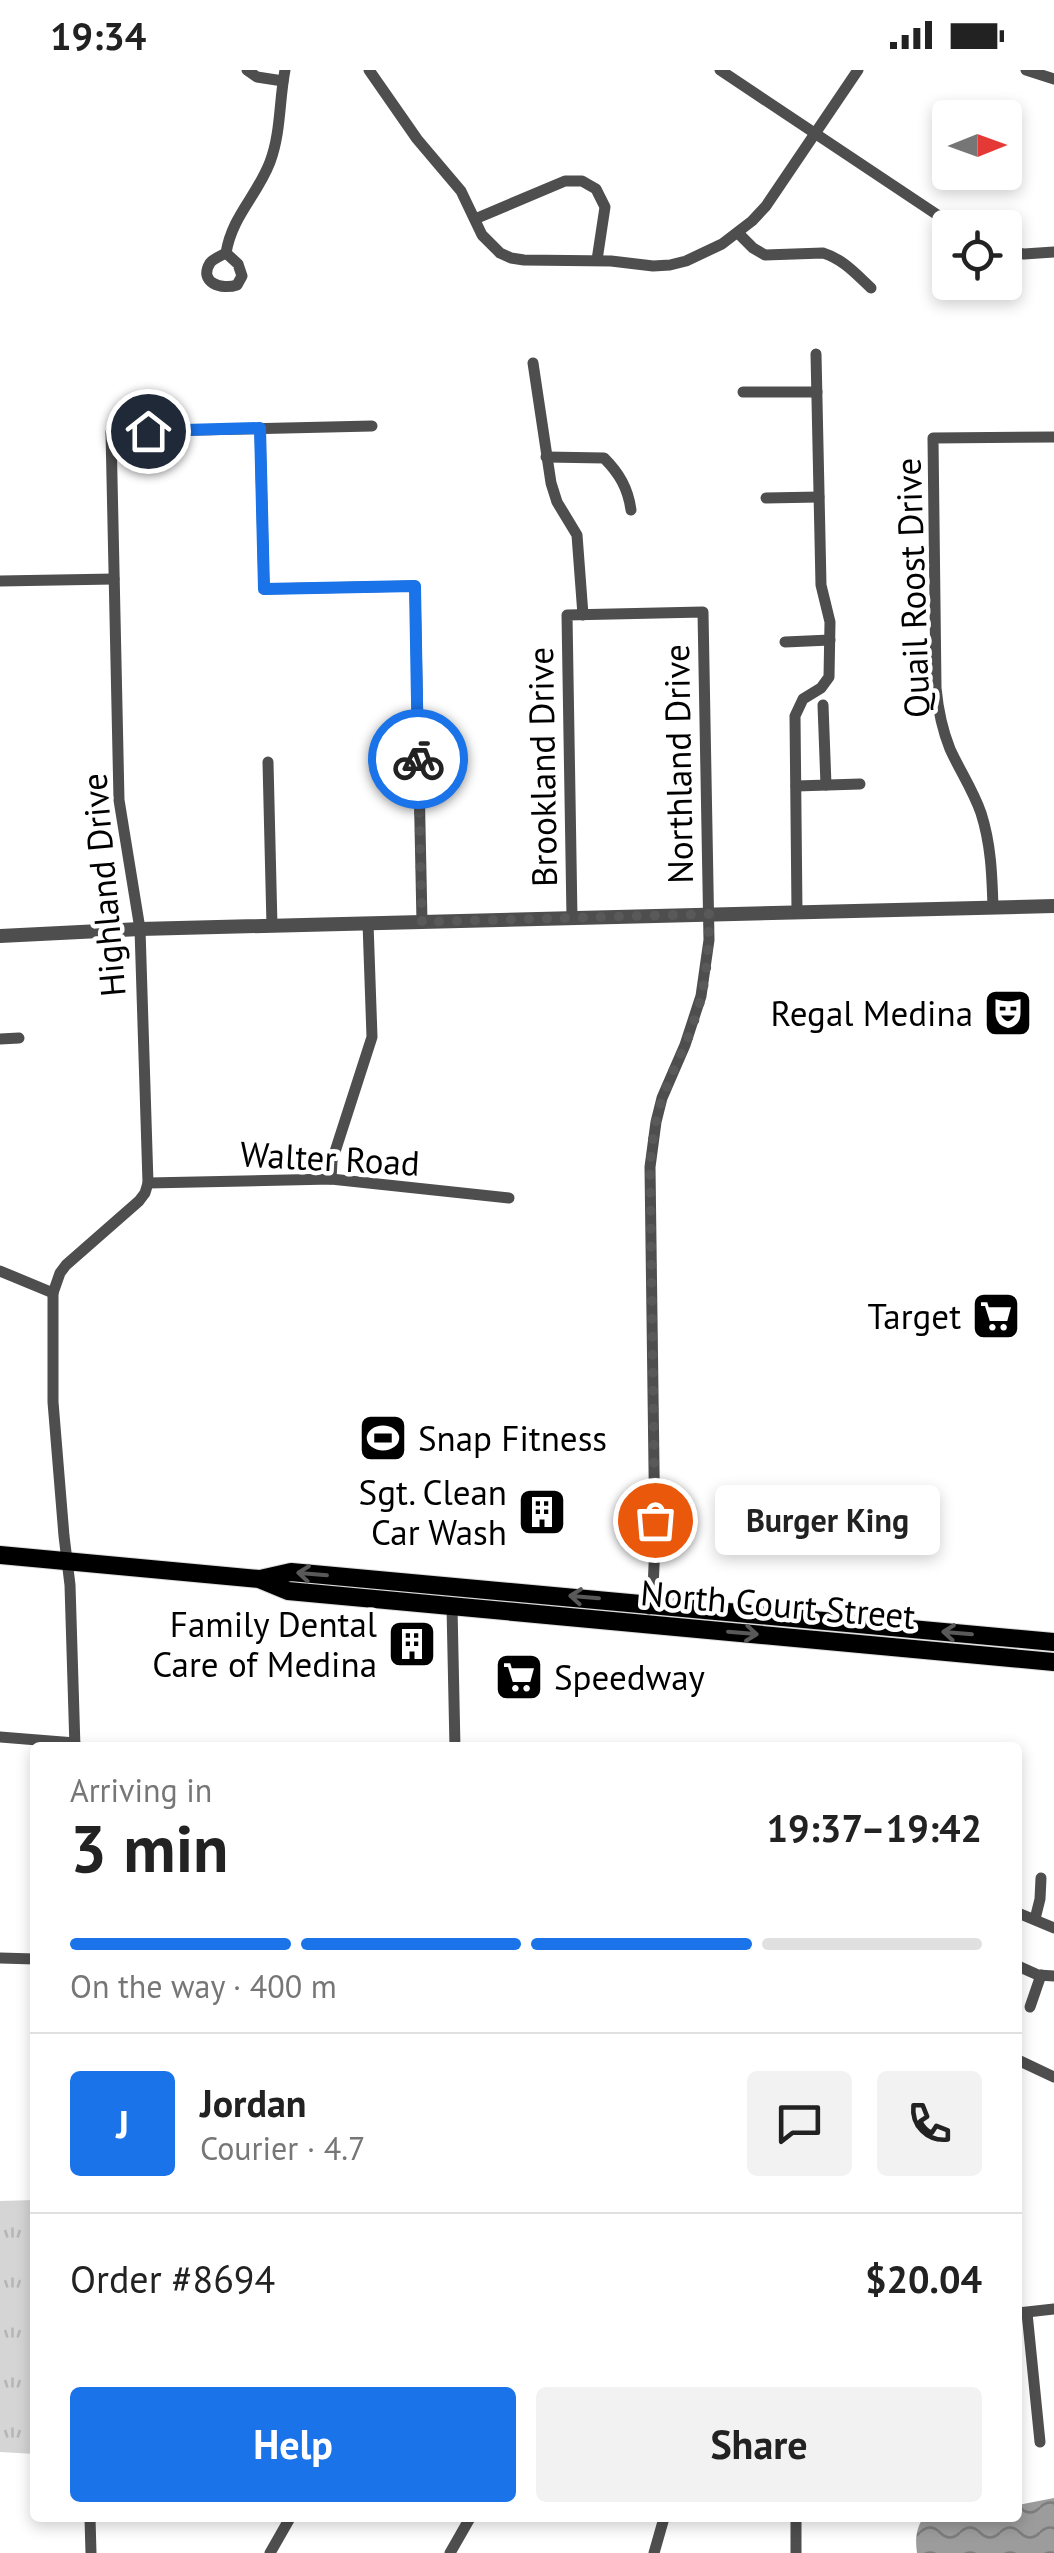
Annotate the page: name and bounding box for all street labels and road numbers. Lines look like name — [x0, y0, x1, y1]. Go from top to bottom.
street label: Quail Roost Drive — [884, 457, 940, 719]
street label: Northland Drive — [653, 644, 703, 884]
street label: Brookland Drive — [517, 647, 567, 887]
street label: Highland Drive — [70, 771, 136, 999]
street label: Walter Road — [239, 1130, 421, 1186]
street label: North Court Street — [639, 1569, 917, 1639]

